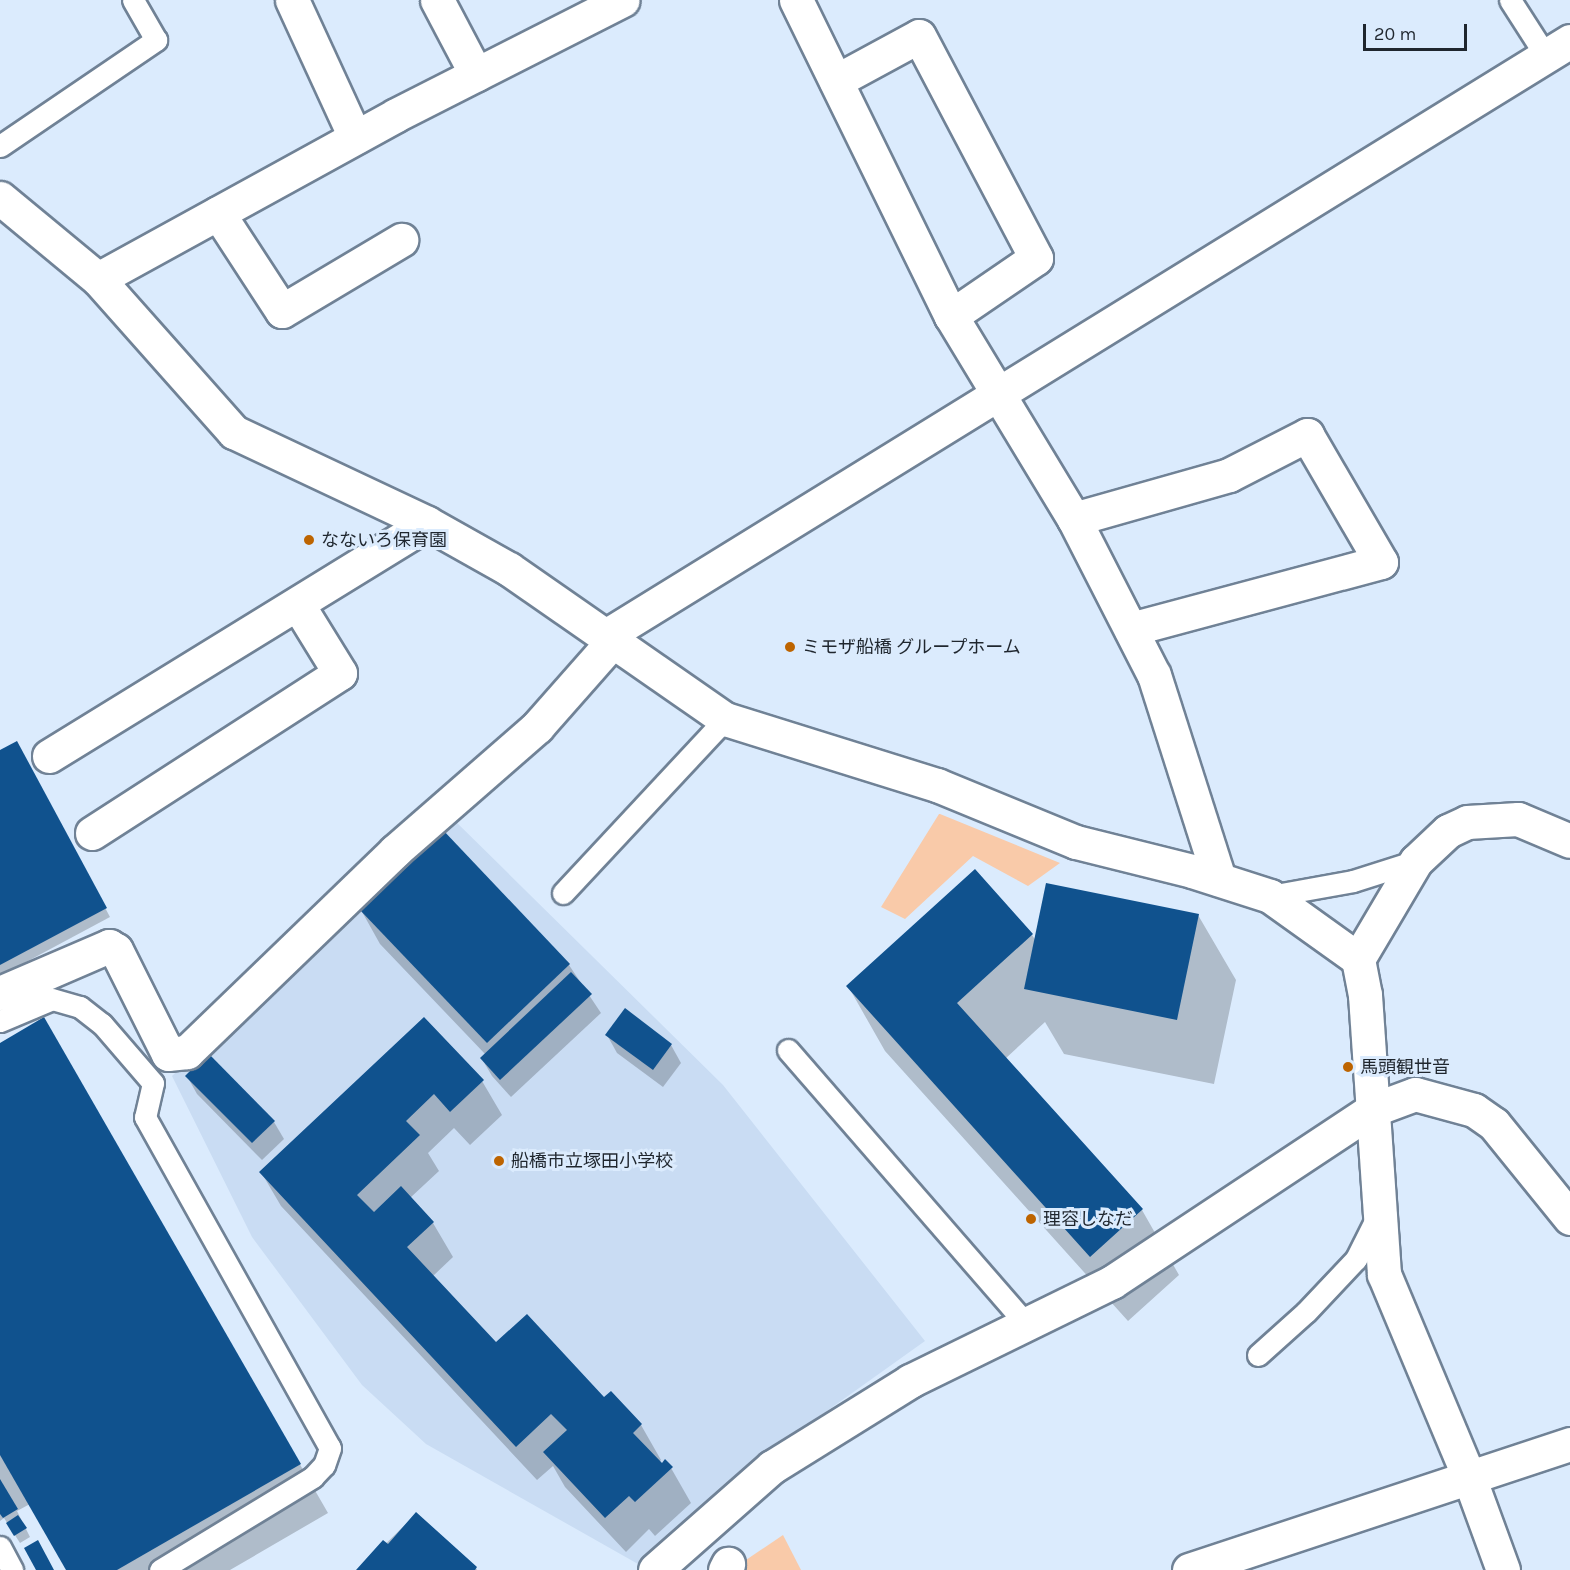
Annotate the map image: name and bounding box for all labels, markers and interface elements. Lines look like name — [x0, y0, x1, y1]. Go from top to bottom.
scale bar — [1366, 12, 1470, 50]
text: 20 m — [1374, 23, 1416, 45]
place label: なないろ保育園 — [321, 529, 447, 551]
marker: なないろ保育園 — [302, 533, 316, 547]
place label: ミモザ船橋 グループホーム — [802, 636, 1022, 658]
marker: ミモザ船橋 グループホーム — [783, 640, 797, 654]
place label: 馬頭観世音 — [1360, 1056, 1450, 1078]
marker: 馬頭観世音 — [1341, 1060, 1355, 1074]
place label: 船橋市立塚田小学校 — [511, 1150, 673, 1172]
marker: 船橋市立塚田小学校 — [492, 1154, 506, 1168]
place label: 理容しなだ — [1043, 1208, 1133, 1230]
marker: 理容しなだ — [1024, 1212, 1038, 1226]

